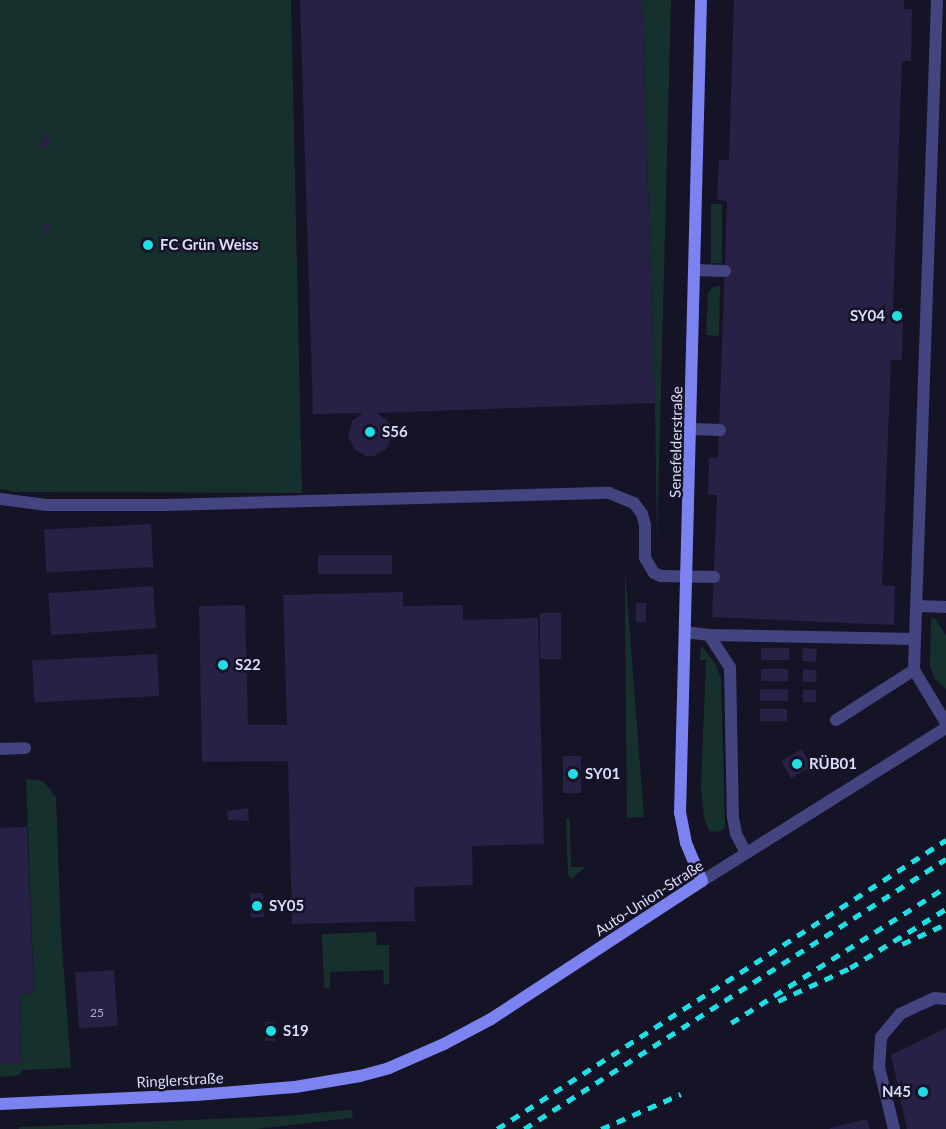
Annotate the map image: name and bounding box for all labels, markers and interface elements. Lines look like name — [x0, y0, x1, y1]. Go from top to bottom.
place label: FC Grün Weiss — [160, 236, 259, 254]
marker: FC Grün Weiss — [141, 238, 155, 252]
place label: SY04 — [850, 307, 885, 325]
marker: SY04 — [890, 309, 904, 323]
street label: Senefelderstraße — [666, 386, 686, 498]
place label: S56 — [382, 423, 408, 441]
marker: S56 — [363, 425, 377, 439]
place label: S22 — [235, 656, 261, 674]
marker: S22 — [216, 658, 230, 672]
place label: RÜB01 — [809, 755, 857, 773]
marker: RÜB01 — [790, 757, 804, 771]
place label: SY01 — [585, 765, 620, 783]
marker: SY01 — [566, 767, 580, 781]
street label: Auto-Union-Straße — [591, 856, 707, 940]
place label: SY05 — [269, 897, 304, 915]
marker: SY05 — [250, 899, 264, 913]
house number: 25 — [90, 1006, 104, 1020]
place label: S19 — [283, 1022, 309, 1040]
marker: S19 — [264, 1024, 278, 1038]
street label: Ringlerstraße — [136, 1069, 224, 1091]
place label: N45 — [882, 1083, 911, 1101]
marker: N45 — [916, 1085, 930, 1099]

